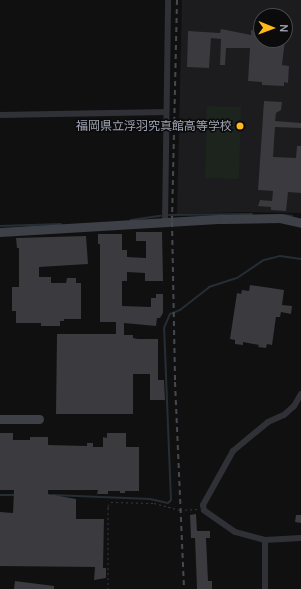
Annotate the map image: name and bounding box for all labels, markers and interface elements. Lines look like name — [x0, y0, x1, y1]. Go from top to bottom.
north arrow — [253, 8, 293, 48]
text: N — [277, 24, 292, 32]
place label: 福岡県立浮羽究真館高等学校 — [76, 119, 232, 133]
marker: 福岡県立浮羽究真館高等学校 — [235, 121, 245, 131]

